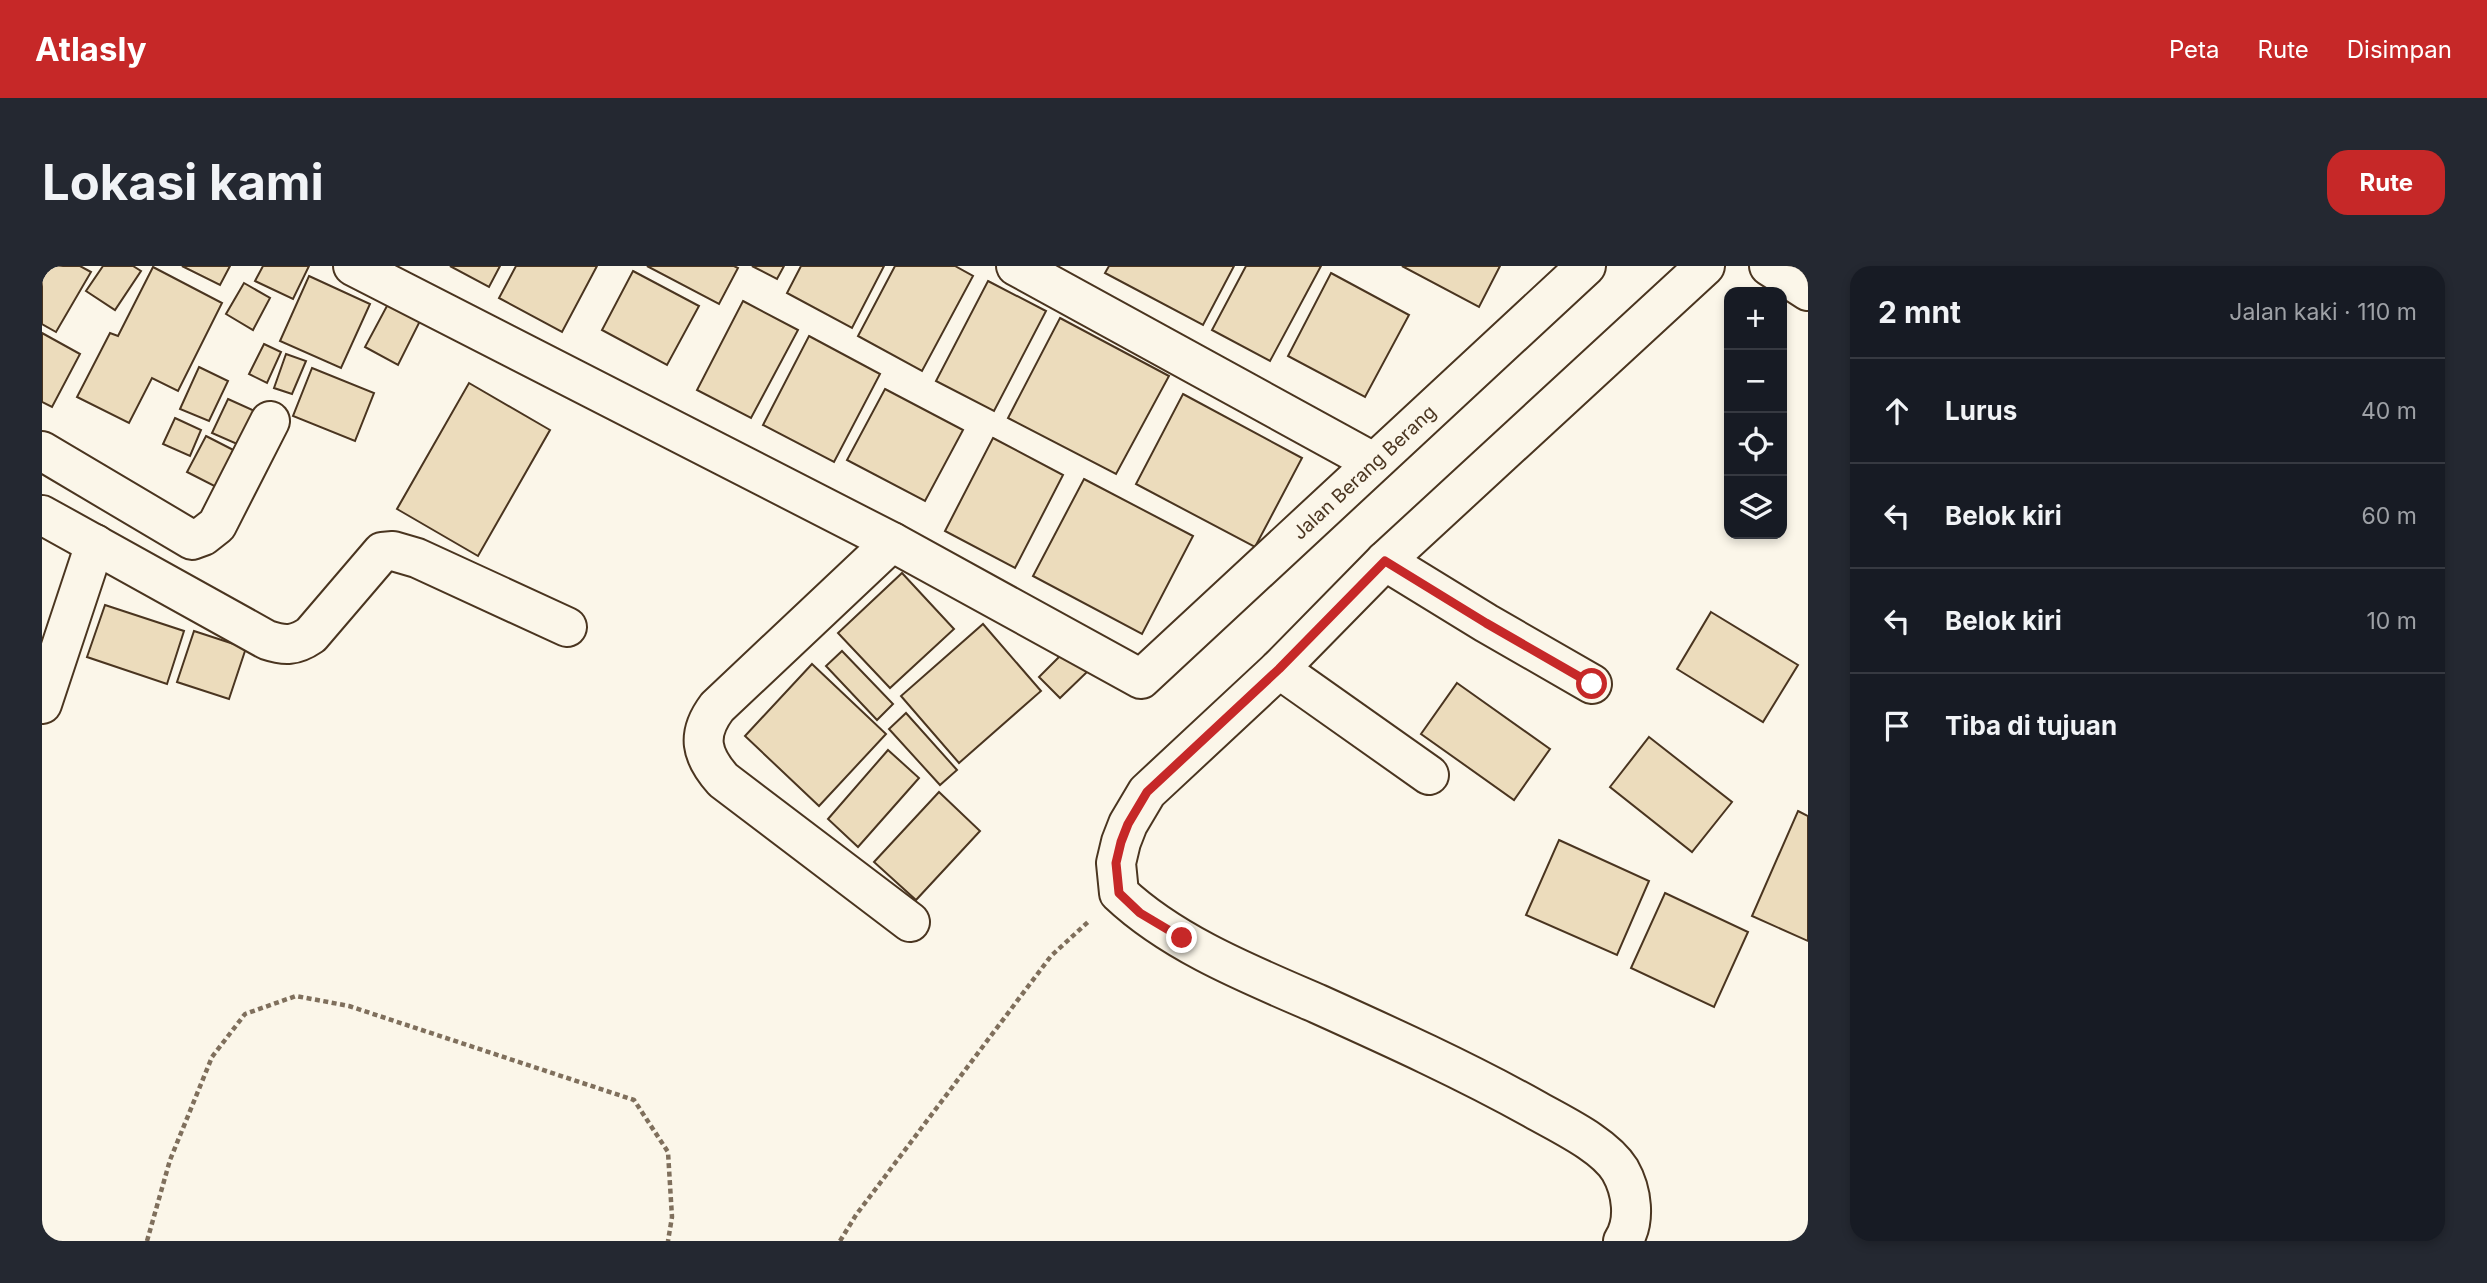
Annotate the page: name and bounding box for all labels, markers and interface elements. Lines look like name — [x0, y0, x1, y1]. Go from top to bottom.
text: Atlasly — [35, 29, 147, 69]
text: Peta — [2169, 35, 2220, 64]
text: Rute — [2258, 35, 2309, 64]
text: Disimpan — [2347, 35, 2452, 64]
button: Rute — [2327, 150, 2445, 215]
text: Lokasi kami — [42, 153, 324, 212]
map controls — [1724, 287, 1787, 539]
button: + — [1724, 287, 1787, 350]
text: 2 mnt — [1878, 294, 1961, 330]
text: Jalan kaki · 110 m — [2229, 298, 2417, 326]
button: − — [1724, 350, 1787, 413]
icon: ahead — [1878, 392, 1916, 430]
text: Lurus — [1945, 395, 2017, 426]
text: 40 m — [2361, 397, 2417, 425]
street label: Jalan Berang Berang — [1288, 400, 1441, 545]
button: locate — [1724, 413, 1787, 476]
button: layers — [1724, 476, 1787, 539]
icon: left — [1878, 497, 1916, 535]
text: Belok kiri — [1945, 500, 2062, 531]
text: 60 m — [2362, 502, 2417, 530]
icon: left — [1878, 602, 1916, 640]
text: Belok kiri — [1945, 605, 2062, 636]
text: 10 m — [2367, 607, 2417, 635]
route start — [1576, 668, 1607, 699]
icon: arrive — [1878, 707, 1916, 745]
text: Tiba di tujuan — [1945, 710, 2117, 741]
route end — [1166, 922, 1197, 953]

